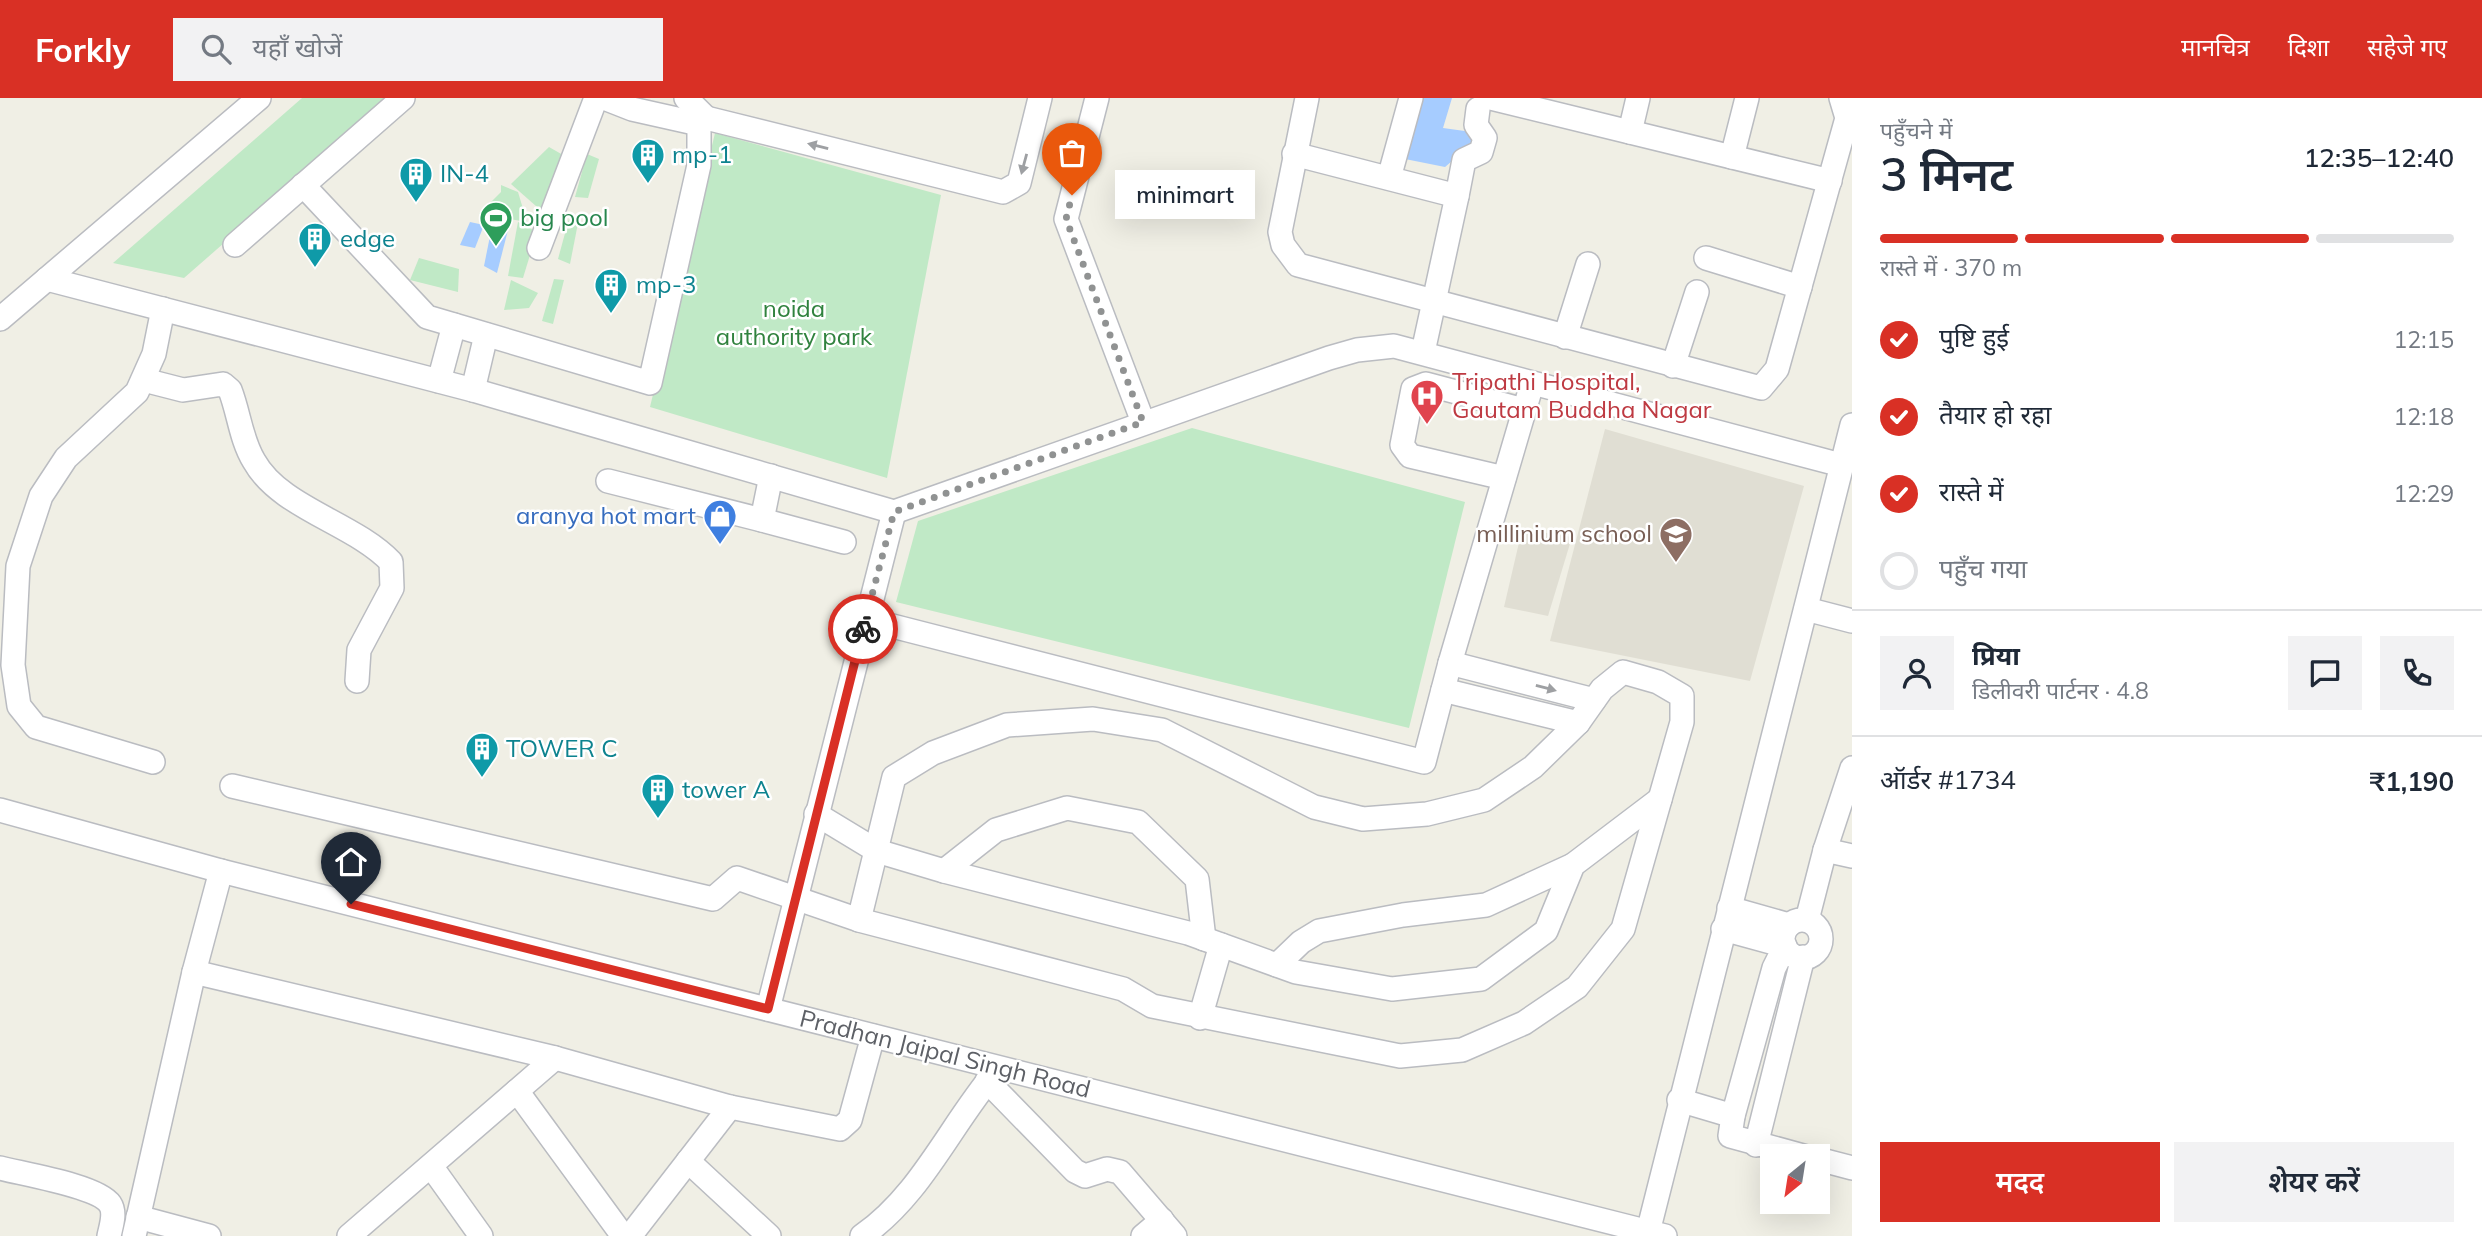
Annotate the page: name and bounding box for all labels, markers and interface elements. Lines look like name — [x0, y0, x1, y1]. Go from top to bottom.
search box — [173, 18, 663, 81]
text: Forkly — [35, 29, 131, 70]
icon: search — [197, 30, 235, 68]
text: यहाँ खोजें — [253, 31, 342, 64]
text: मानचित्र — [2181, 32, 2250, 62]
text: दिशा — [2288, 32, 2329, 62]
text: सहेजे गए — [2367, 32, 2447, 62]
text: पहुँचने में — [1880, 116, 1952, 145]
pin — [1042, 123, 1102, 195]
icon: bag — [1053, 134, 1091, 172]
building icon: mp-1 — [629, 136, 667, 185]
place label: mp-1 — [672, 139, 733, 169]
one-way arrow — [807, 140, 829, 151]
text: 12:35–12:40 — [2304, 141, 2454, 174]
text: 3 मिनट — [1880, 145, 2013, 203]
one-way arrow — [1018, 154, 1029, 176]
building icon: IN-4 — [397, 155, 435, 204]
place label: IN-4 — [440, 158, 489, 188]
callout: minimart — [1114, 170, 1254, 220]
text: minimart — [1136, 180, 1234, 209]
sports icon: big pool — [477, 199, 515, 248]
place label: big pool — [520, 202, 608, 232]
building icon: edge — [296, 220, 334, 269]
place label: edge — [340, 223, 395, 253]
text: रास्ते में · 370 m — [1880, 253, 2022, 282]
building icon: mp-3 — [592, 266, 630, 315]
place label: mp-3 — [636, 269, 697, 299]
park label: noida authority park — [716, 293, 873, 351]
icon: check — [1880, 321, 1918, 359]
text: पुष्टि हुई — [1939, 321, 2009, 354]
text: 12:15 — [2394, 325, 2454, 354]
place label: Tripathi Hospital, Gautam Buddha Nagar — [1452, 366, 1712, 424]
hospital icon: Tripathi Hospital, Gautam Buddha Nagar — [1408, 377, 1446, 426]
icon: check — [1880, 398, 1918, 436]
text: तैयार हो रहा — [1939, 398, 2052, 431]
text: 12:18 — [2394, 402, 2454, 431]
icon: check — [1880, 475, 1918, 513]
text: रास्ते में — [1939, 475, 2004, 508]
text: 12:29 — [2394, 479, 2454, 508]
shop icon: aranya hot mart — [701, 497, 739, 546]
place label: aranya hot mart — [516, 500, 696, 530]
school or university icon: millinium school — [1657, 515, 1695, 564]
place label: millinium school — [1476, 518, 1652, 548]
text: पहुँच गया — [1939, 552, 2027, 585]
courier — [828, 594, 898, 664]
icon: bike — [844, 610, 882, 648]
button: person — [1880, 636, 1954, 710]
button: chat — [2288, 636, 2362, 710]
button: phone — [2380, 636, 2454, 710]
text: प्रिया — [1972, 639, 2020, 672]
text: डिलीवरी पार्टनर · 4.8 — [1972, 676, 2149, 705]
one-way arrow — [1536, 683, 1558, 694]
building icon: TOWER C — [463, 730, 501, 779]
place label: TOWER C — [506, 733, 618, 763]
text: ऑर्डर #1734 — [1880, 763, 2016, 796]
text: ₹1,190 — [2370, 765, 2454, 798]
building icon: tower A — [639, 771, 677, 820]
place label: tower A — [682, 774, 771, 804]
pin — [321, 832, 381, 904]
icon: home — [332, 843, 370, 881]
street label: Pradhan Jaipal Singh Road — [797, 1002, 1094, 1104]
button: मदद — [1880, 1142, 2160, 1222]
button: शेयर करें — [2174, 1142, 2454, 1222]
north arrow — [1760, 1144, 1830, 1214]
map controls — [1760, 1144, 1830, 1214]

